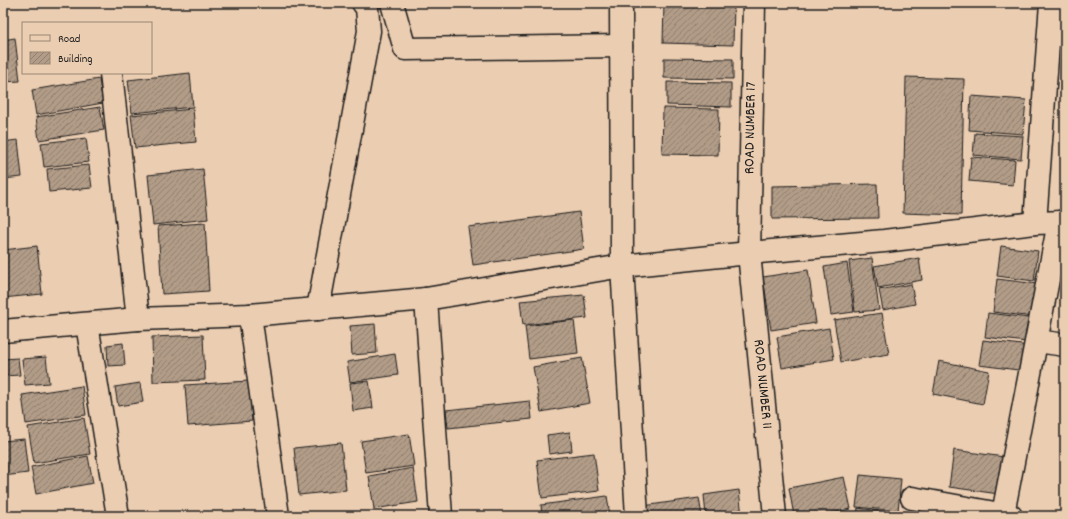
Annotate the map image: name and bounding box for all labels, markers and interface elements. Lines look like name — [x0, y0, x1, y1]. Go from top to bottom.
legend — [22, 22, 152, 74]
text: Road — [58, 31, 80, 48]
text: Building — [58, 51, 93, 68]
street label: ROAD NUMBER 17 — [739, 81, 763, 174]
street label: ROAD NUMBER 11 — [747, 338, 777, 430]

